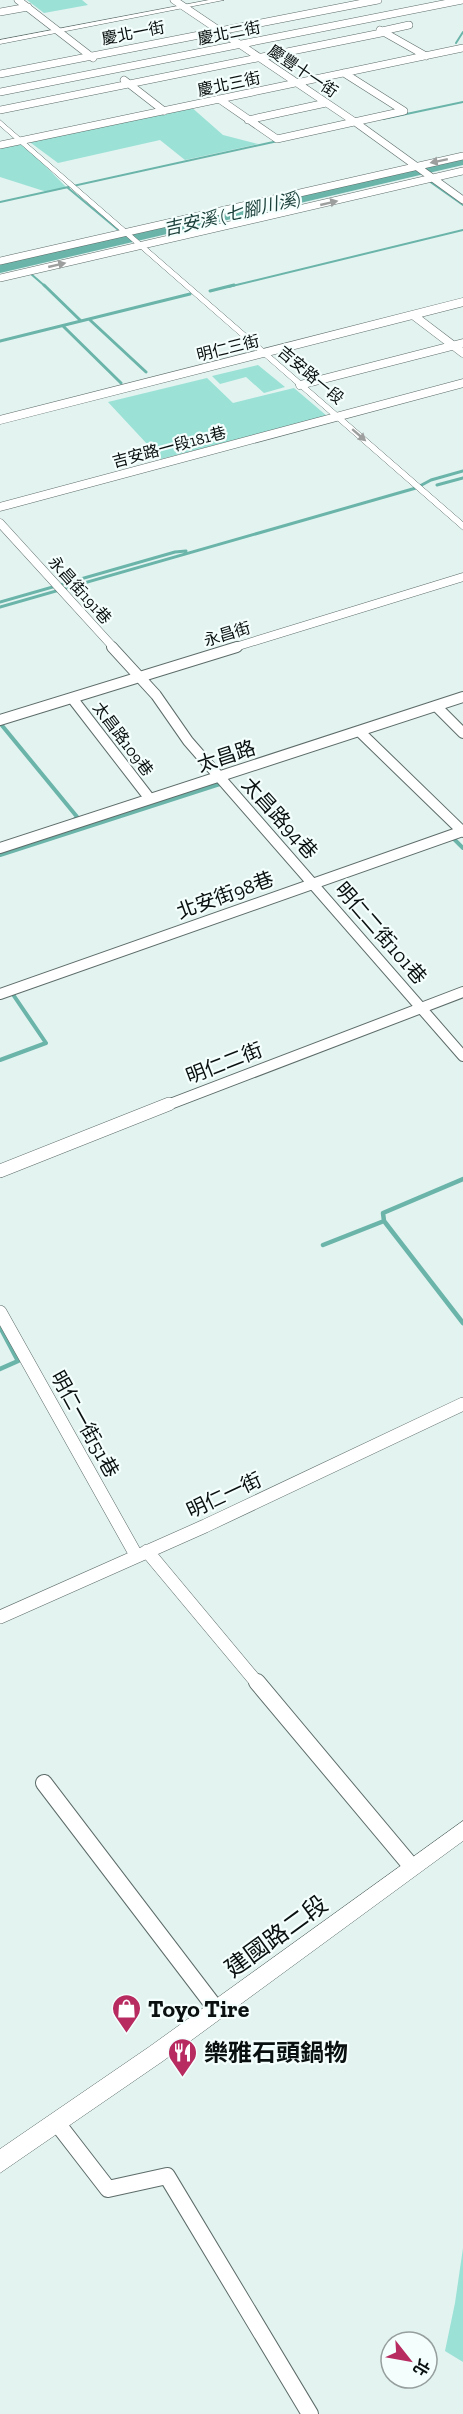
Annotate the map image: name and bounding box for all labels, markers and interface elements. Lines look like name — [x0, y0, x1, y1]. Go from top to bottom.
street label: 慶北一街 — [100, 18, 166, 48]
street label: 慶北二街 — [196, 18, 262, 48]
street label: 慶豐十一街 — [265, 41, 341, 101]
street label: 慶北三街 — [196, 68, 262, 100]
one-way arrow — [430, 156, 448, 166]
water label: 吉安溪 (七腳川溪) — [161, 188, 303, 240]
one-way arrow — [320, 197, 338, 207]
one-way arrow — [48, 260, 67, 269]
street label: 明仁三街 — [195, 331, 261, 365]
street label: 吉安路一段 — [274, 342, 348, 408]
street label: 吉安路一段181巷 — [110, 423, 228, 471]
one-way arrow — [351, 428, 366, 441]
street label: 永昌街191巷 — [45, 552, 115, 628]
street label: 永昌街 — [201, 618, 253, 650]
street label: 太昌路109巷 — [89, 698, 157, 780]
street label: 太昌路 — [194, 735, 258, 777]
street label: 太昌路94巷 — [237, 772, 323, 864]
street label: 北安街98巷 — [173, 866, 277, 924]
street label: 明仁二街101巷 — [330, 877, 432, 989]
street label: 明仁二街 — [182, 1037, 266, 1089]
street label: 明仁一街51巷 — [46, 1367, 124, 1481]
street label: 明仁一街 — [183, 1467, 265, 1523]
street label: 建國路二段 — [219, 1889, 333, 1983]
shop icon: Toyo Tire — [111, 1992, 143, 2034]
place label: Toyo Tire — [148, 1994, 250, 2023]
restaurant icon: 樂雅石頭鍋物 — [167, 2036, 199, 2078]
place label: 樂雅石頭鍋物 — [204, 2038, 348, 2067]
north arrow — [379, 2330, 439, 2390]
text: 北 — [409, 2356, 434, 2379]

